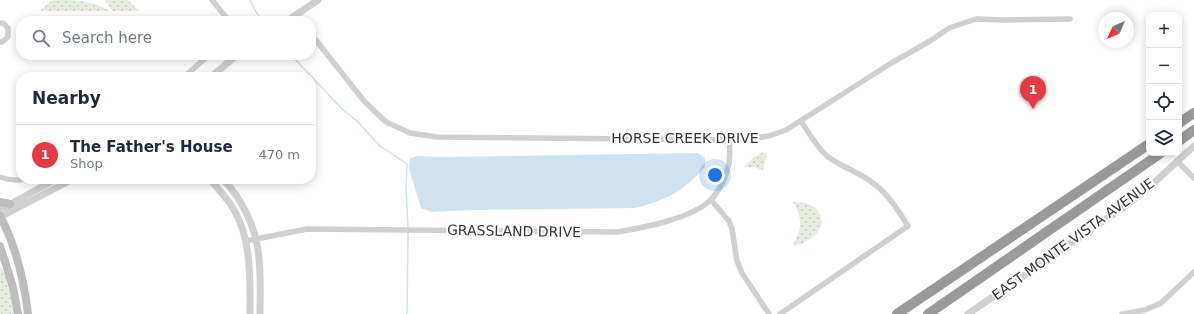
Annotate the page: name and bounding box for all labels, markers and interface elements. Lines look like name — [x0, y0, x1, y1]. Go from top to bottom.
north arrow — [1098, 12, 1134, 48]
map controls — [1146, 12, 1182, 156]
button: + — [1146, 12, 1182, 48]
search box — [16, 16, 316, 60]
icon: search — [30, 27, 52, 49]
text: Search here — [62, 29, 152, 47]
button: − — [1146, 48, 1182, 84]
pin: 1 — [1020, 76, 1046, 109]
button: locate — [1146, 84, 1182, 120]
text: Nearby — [32, 88, 101, 108]
button: layers — [1146, 120, 1182, 156]
street label: HORSE CREEK DRIVE — [611, 130, 759, 146]
text: The Father's House — [70, 138, 233, 156]
text: 1 — [40, 147, 50, 162]
text: 470 m — [258, 147, 300, 162]
text: Shop — [70, 156, 103, 171]
your location — [705, 165, 725, 185]
street label: EAST MONTE VISTA AVENUE — [989, 175, 1157, 303]
street label: GRASSLAND DRIVE — [447, 222, 581, 240]

